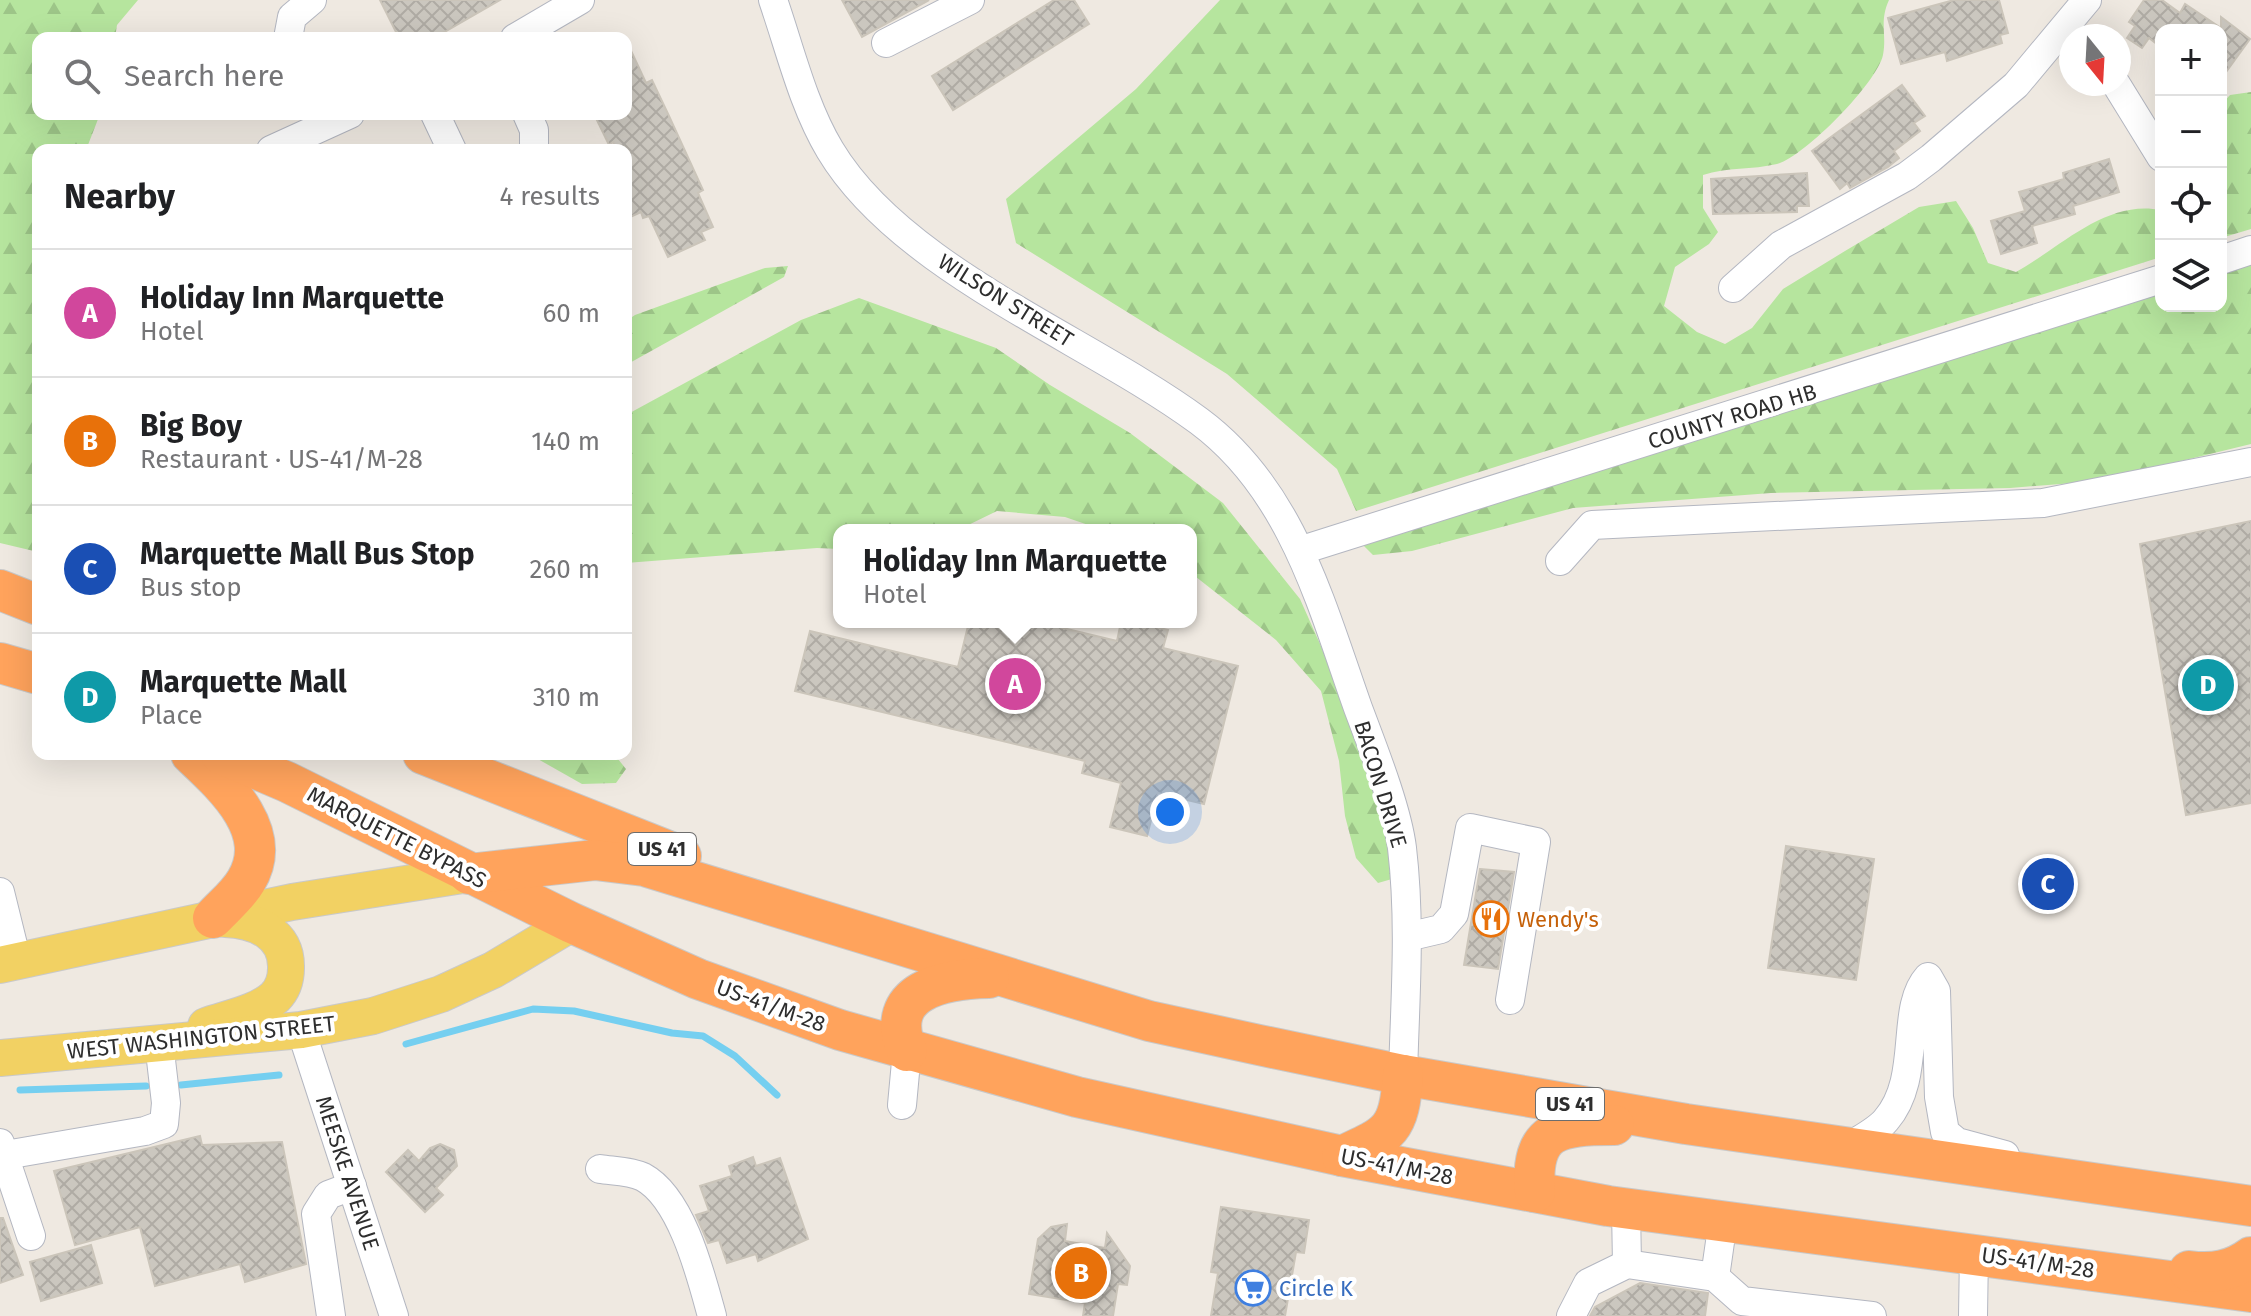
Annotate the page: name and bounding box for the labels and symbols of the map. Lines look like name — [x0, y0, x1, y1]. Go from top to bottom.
north arrow — [2059, 24, 2131, 96]
street label: WILSON STREET — [933, 248, 1079, 353]
street label: COUNTY ROAD HB — [1644, 378, 1820, 455]
pin: A — [989, 654, 1041, 714]
pin: D — [2182, 655, 2234, 715]
street label: BACON DRIVE — [1348, 717, 1413, 851]
street label: MARQUETTE BYPASS — [303, 781, 491, 894]
your location — [1150, 792, 1190, 832]
road number: US 41 — [628, 833, 696, 865]
pin: C — [2022, 854, 2074, 914]
restaurant icon: Wendy's — [1472, 900, 1510, 938]
place label: Wendy's — [1517, 906, 1599, 933]
street label: US-41/M-28 — [713, 973, 829, 1038]
street label: WEST WASHINGTON STREET — [66, 1010, 337, 1065]
road number: US 41 — [1536, 1088, 1604, 1120]
street label: MEESKE AVENUE — [310, 1093, 385, 1254]
street label: US-41/M-28 — [1338, 1142, 1455, 1191]
street label: US-41/M-28 — [1980, 1241, 2096, 1284]
pin: B — [1055, 1243, 1107, 1303]
supermarket icon: Circle K — [1234, 1269, 1272, 1307]
place label: Circle K — [1279, 1275, 1353, 1302]

